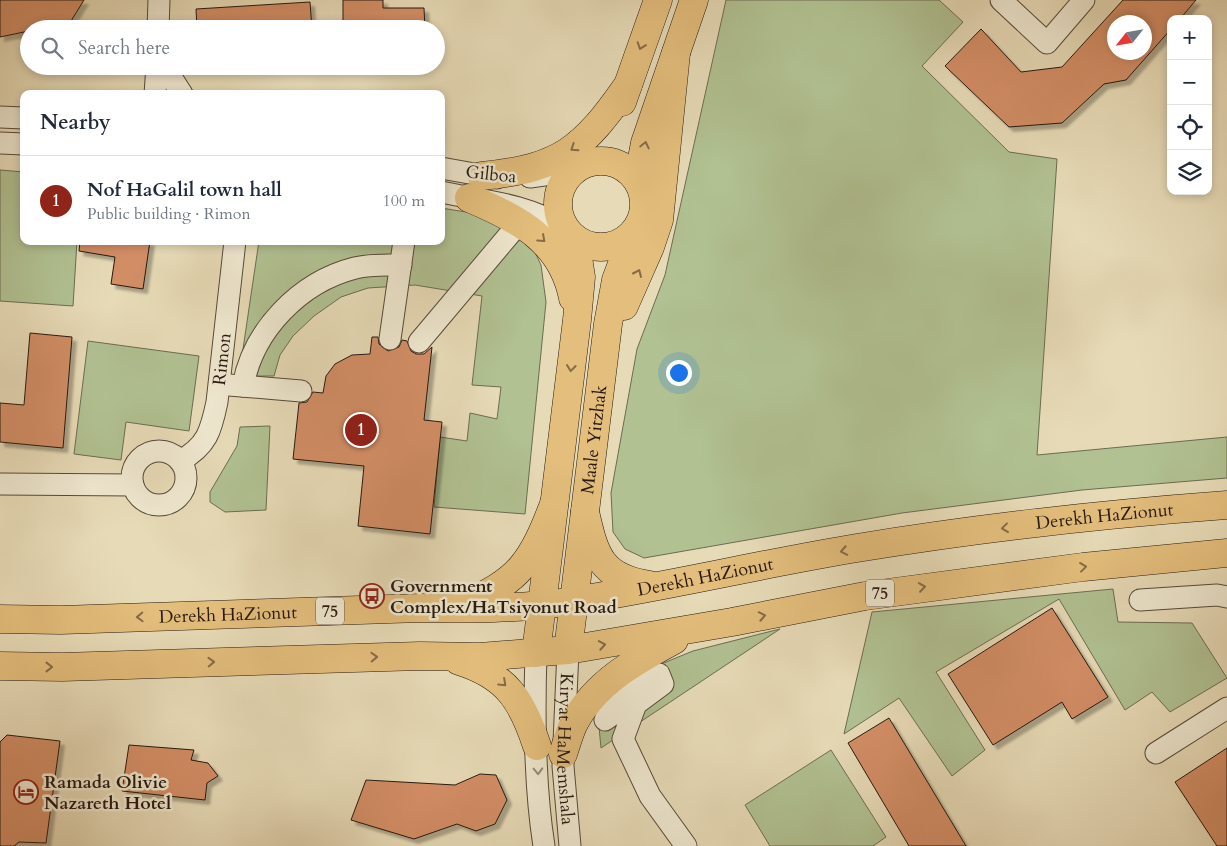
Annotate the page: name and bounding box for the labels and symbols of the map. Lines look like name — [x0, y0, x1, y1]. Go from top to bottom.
north arrow — [1107, 15, 1152, 60]
one-way arrow — [637, 41, 647, 50]
one-way arrow — [639, 140, 650, 149]
one-way arrow — [570, 142, 579, 151]
street label: Gilboa — [464, 159, 518, 190]
one-way arrow — [536, 233, 545, 242]
one-way arrow — [632, 269, 642, 278]
street label: Rimon — [207, 331, 238, 387]
your location — [666, 360, 692, 386]
one-way arrow — [566, 364, 577, 372]
street label: Maale Yitzhak — [575, 383, 613, 496]
pin: 1 — [345, 411, 377, 449]
street label: Derekh HaZionut — [1034, 497, 1175, 536]
one-way arrow — [1000, 522, 1008, 533]
one-way arrow — [839, 545, 848, 555]
street label: Derekh HaZionut — [635, 551, 776, 603]
one-way arrow — [1079, 562, 1087, 573]
place label: Government Complex/HaTsiyonut Road — [390, 574, 618, 620]
road number: 75 — [866, 580, 894, 606]
bus stop icon: Government Complex/HaTsiyonut Road — [359, 583, 385, 609]
one-way arrow — [918, 583, 926, 593]
road number: 75 — [316, 598, 344, 624]
street label: Derekh HaZionut — [158, 600, 298, 630]
one-way arrow — [135, 612, 143, 622]
one-way arrow — [758, 612, 766, 622]
one-way arrow — [598, 640, 606, 650]
one-way arrow — [370, 652, 378, 663]
one-way arrow — [207, 657, 215, 668]
one-way arrow — [45, 662, 53, 672]
street label: Kiryat HaMemshala — [550, 672, 580, 826]
one-way arrow — [497, 677, 506, 686]
one-way arrow — [533, 768, 544, 776]
place label: Ramada Olivie Nazareth Hotel — [44, 770, 171, 816]
hotel icon: Ramada Olivie Nazareth Hotel — [13, 779, 39, 805]

